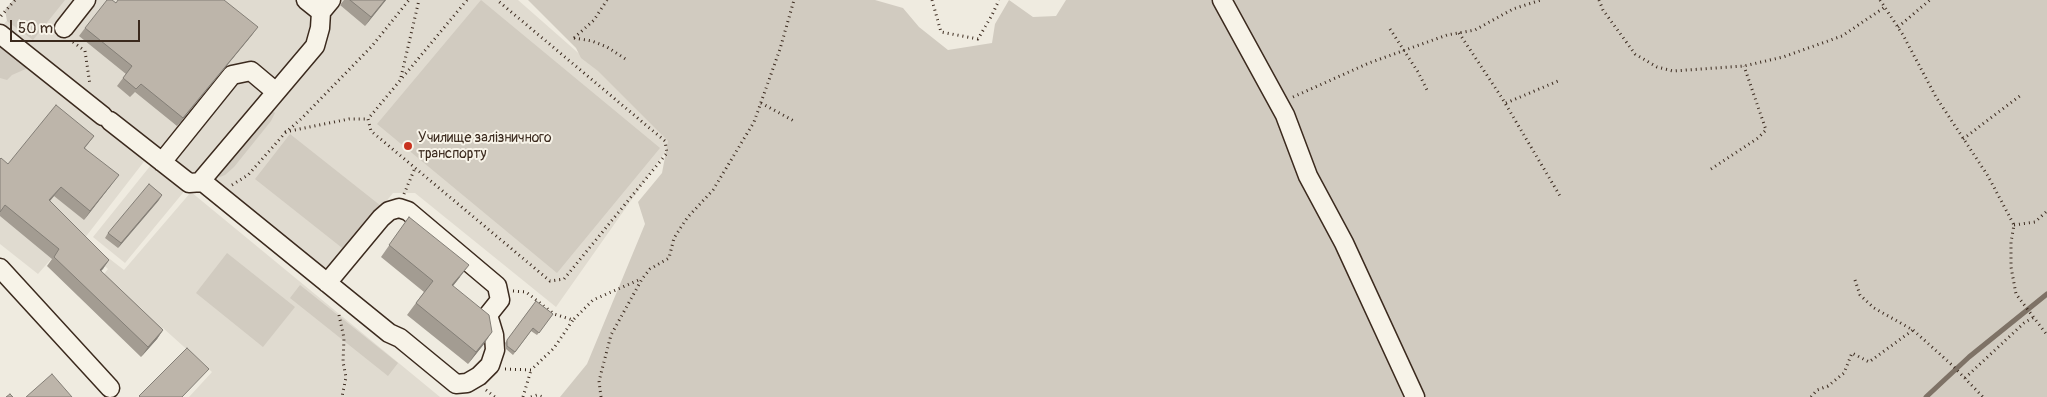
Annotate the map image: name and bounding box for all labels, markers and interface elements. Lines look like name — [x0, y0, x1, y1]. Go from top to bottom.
scale bar — [12, 10, 142, 42]
text: 50 m — [18, 19, 53, 38]
place label: Училище залізничного транспорту — [418, 130, 551, 162]
marker: Училище залізничного транспорту — [402, 140, 414, 152]

